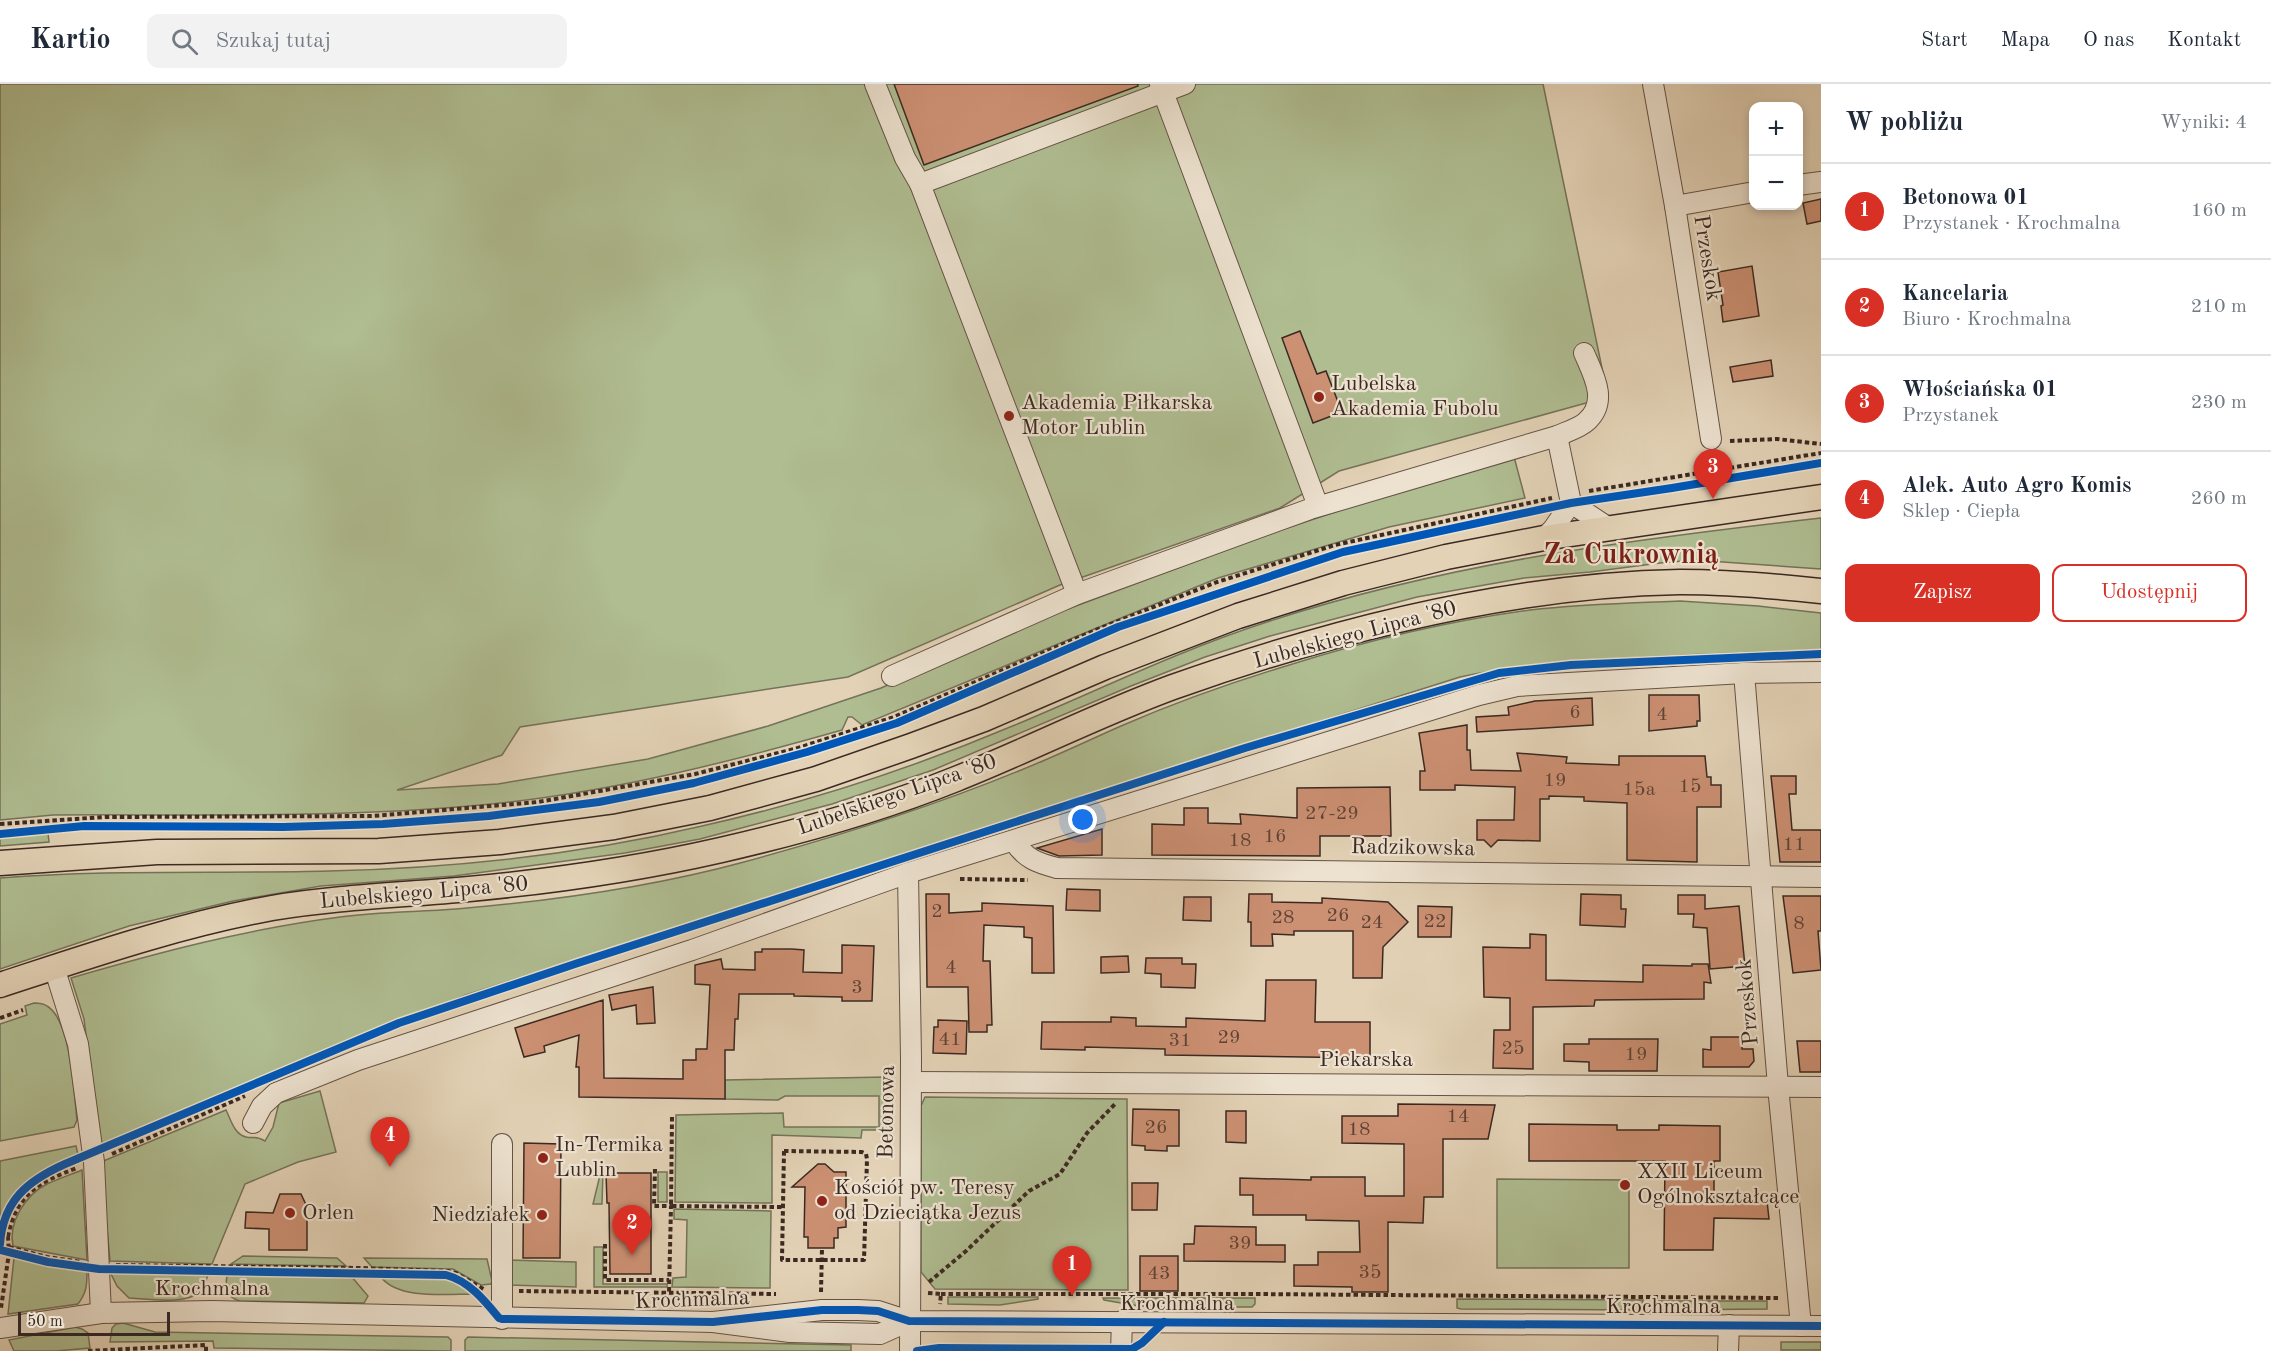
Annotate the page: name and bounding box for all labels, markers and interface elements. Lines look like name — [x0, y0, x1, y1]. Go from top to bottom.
search box — [147, 14, 567, 68]
icon: search — [168, 25, 201, 58]
text: Kartio — [30, 27, 111, 55]
text: Szukaj tutaj — [216, 30, 331, 52]
text: Start — [1921, 30, 1968, 51]
text: Mapa — [2001, 30, 2050, 51]
text: O nas — [2083, 30, 2134, 51]
text: Kontakt — [2167, 30, 2241, 51]
map controls — [1749, 102, 1803, 210]
button: + — [1749, 102, 1803, 156]
text: W pobliżu — [1845, 110, 1963, 136]
text: Wyniki: 4 — [2160, 113, 2247, 133]
button: − — [1749, 156, 1803, 210]
text: Betonowa 01 — [1902, 187, 2029, 209]
text: 1 — [1859, 201, 1870, 221]
text: 160 m — [2191, 201, 2247, 221]
street label: Przeskok — [1689, 213, 1725, 303]
text: Przystanek · Krochmalna — [1902, 214, 2121, 234]
text: Kancelaria — [1902, 283, 2008, 305]
text: 2 — [1859, 297, 1870, 317]
text: 210 m — [2191, 297, 2247, 317]
text: Biuro · Krochmalna — [1902, 310, 2071, 330]
place label: Lubelska Akademia Fubolu — [1331, 373, 1499, 420]
text: Włościańska 01 — [1902, 379, 2058, 401]
marker: Lubelska Akademia Fubolu — [1312, 390, 1326, 404]
place label: Akademia Piłkarska Motor Lublin — [1021, 392, 1212, 439]
text: 3 — [1859, 393, 1870, 413]
text: 230 m — [2191, 393, 2247, 413]
text: Przystanek — [1902, 406, 1999, 426]
marker: Akademia Piłkarska Motor Lublin — [1002, 409, 1016, 423]
pin: 3 — [1694, 450, 1732, 499]
text: Alek. Auto Agro Komis — [1902, 475, 2132, 497]
text: 4 — [1859, 489, 1870, 509]
text: 260 m — [2191, 489, 2247, 509]
text: Sklep · Ciepła — [1902, 502, 2020, 522]
district label: Za Cukrownią — [1543, 542, 1719, 570]
button: Zapisz — [1845, 564, 2040, 622]
button: Udostępnij — [2052, 564, 2247, 622]
street label: Lubelskiego Lipca '80 — [1251, 597, 1459, 673]
house number: 6 — [1569, 703, 1581, 723]
house number: 4 — [1656, 705, 1668, 725]
street label: Lubelskiego Lipca '80 — [794, 751, 1000, 839]
house number: 19 — [1543, 771, 1567, 791]
house number: 15 — [1678, 777, 1702, 797]
house number: 15a — [1622, 780, 1656, 800]
house number: 27-29 — [1305, 804, 1359, 824]
your location — [1068, 805, 1097, 834]
house number: 16 — [1263, 827, 1287, 847]
house number: 18 — [1228, 831, 1252, 851]
house number: 11 — [1782, 835, 1806, 855]
street label: Radzikowska — [1350, 836, 1476, 860]
street label: Lubelskiego Lipca '80 — [319, 873, 529, 913]
house number: 2 — [931, 902, 943, 922]
house number: 26 — [1326, 906, 1350, 926]
house number: 28 — [1271, 908, 1295, 928]
house number: 22 — [1423, 912, 1447, 932]
house number: 24 — [1360, 913, 1384, 933]
house number: 8 — [1793, 914, 1805, 934]
house number: 4 — [945, 958, 957, 978]
street label: Przeskok — [1733, 958, 1763, 1046]
house number: 3 — [851, 978, 863, 998]
house number: 29 — [1217, 1028, 1241, 1048]
house number: 41 — [938, 1030, 962, 1050]
house number: 31 — [1168, 1031, 1192, 1051]
house number: 25 — [1501, 1039, 1525, 1059]
house number: 19 — [1624, 1045, 1648, 1065]
street label: Piekarska — [1319, 1049, 1413, 1071]
street label: Betonowa — [875, 1065, 899, 1159]
house number: 14 — [1446, 1107, 1470, 1127]
pin: 4 — [370, 1118, 410, 1167]
house number: 26 — [1144, 1118, 1168, 1138]
house number: 18 — [1347, 1120, 1371, 1140]
place label: In-Termika Lublin — [555, 1134, 663, 1181]
marker: In-Termika Lublin — [536, 1151, 550, 1165]
place label: XXII Liceum Ogólnokształcące — [1637, 1161, 1799, 1208]
place label: Kościół pw. Teresy od Dzieciątka Jezus — [834, 1177, 1021, 1224]
marker: XXII Liceum Ogólnokształcące — [1618, 1178, 1632, 1192]
marker: Kościół pw. Teresy od Dzieciątka Jezus — [815, 1194, 829, 1208]
place label: Orlen — [302, 1202, 354, 1224]
place label: Niedziałek — [431, 1204, 530, 1226]
marker: Orlen — [283, 1206, 297, 1220]
pin: 2 — [612, 1206, 652, 1255]
marker: Niedziałek — [535, 1208, 549, 1222]
house number: 39 — [1228, 1234, 1252, 1254]
pin: 1 — [1052, 1246, 1092, 1296]
house number: 35 — [1358, 1263, 1382, 1283]
house number: 43 — [1147, 1264, 1171, 1284]
street label: Krochmalna — [154, 1278, 270, 1300]
street label: Krochmalna — [634, 1287, 750, 1313]
street label: Krochmalna — [1119, 1293, 1235, 1315]
street label: Krochmalna — [1605, 1296, 1721, 1318]
scale bar — [18, 1309, 170, 1336]
text: 50 m — [27, 1314, 63, 1330]

